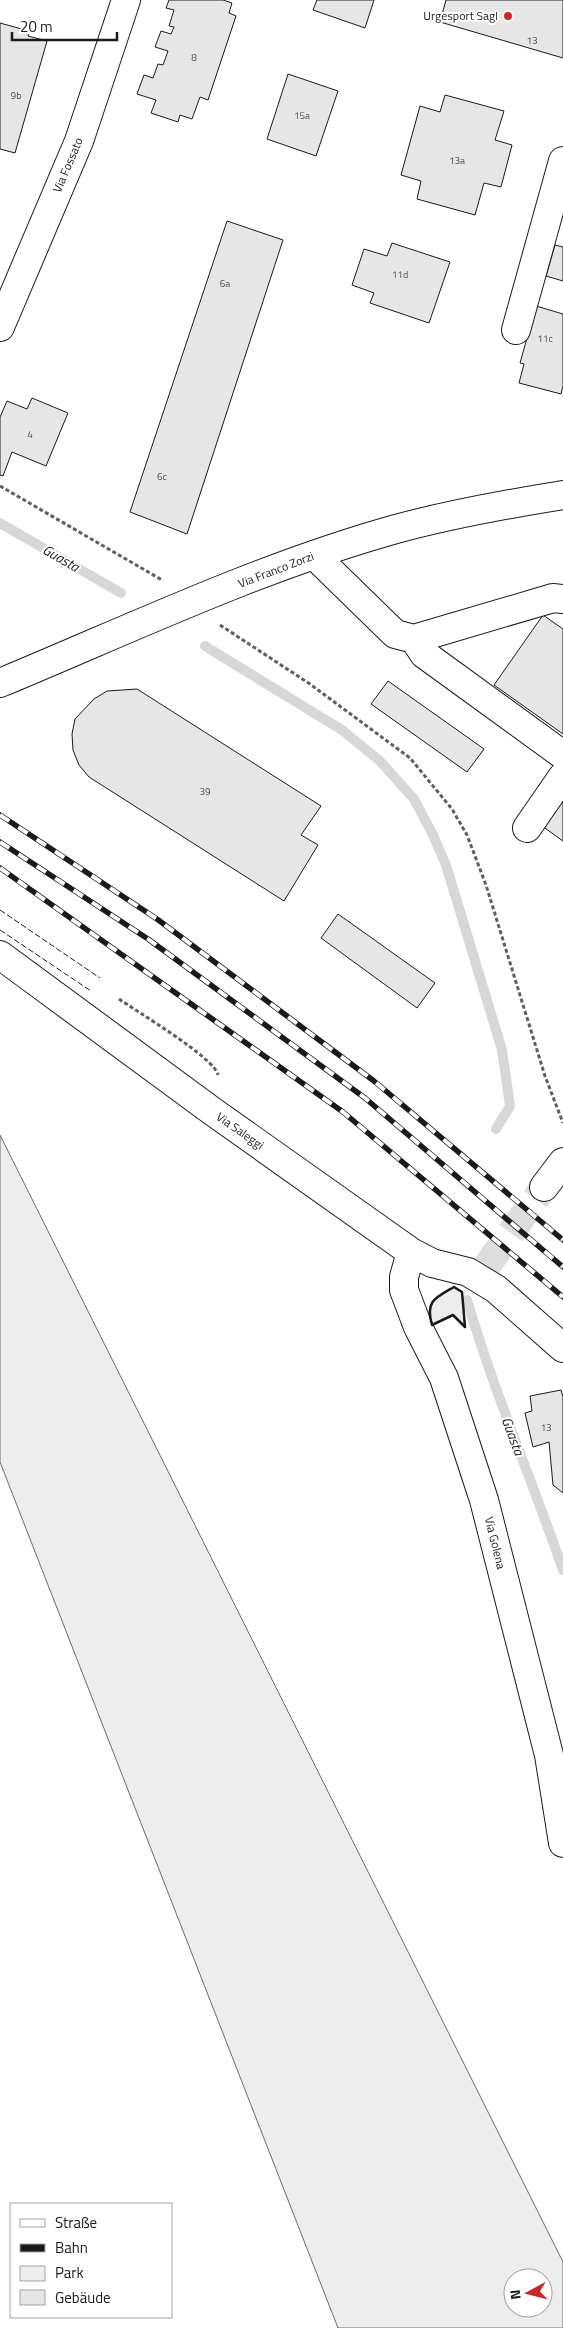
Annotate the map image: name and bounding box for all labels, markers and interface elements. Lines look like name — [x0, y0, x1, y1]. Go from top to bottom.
place label: Urgesport Sagl — [423, 6, 498, 25]
scale bar — [12, 10, 118, 42]
marker: Urgesport Sagl — [502, 10, 514, 22]
text: 20 m — [20, 15, 53, 38]
house number: 13 — [526, 33, 538, 48]
house number: 8 — [191, 50, 197, 65]
house number: 9b — [11, 88, 21, 103]
house number: 15a — [294, 108, 310, 123]
street label: Via Fossato — [47, 134, 88, 195]
house number: 13a — [449, 153, 465, 168]
house number: 11d — [392, 267, 408, 282]
house number: 6a — [220, 276, 230, 291]
house number: 11c — [537, 331, 553, 346]
house number: 4 — [27, 427, 33, 442]
house number: 6c — [157, 469, 167, 484]
water label: Guasta — [39, 539, 84, 577]
street label: Via Franco Zorzi — [235, 546, 317, 593]
house number: 39 — [199, 784, 211, 799]
street label: Via Saleggi — [212, 1107, 268, 1154]
water label: Guasta — [497, 1414, 530, 1459]
house number: 13 — [540, 1420, 552, 1435]
street label: Via Golena — [480, 1515, 511, 1571]
legend — [10, 2203, 172, 2318]
text: Straße — [55, 2211, 97, 2234]
text: Bahn — [55, 2236, 88, 2259]
text: Park — [55, 2261, 84, 2284]
north arrow — [503, 2268, 553, 2318]
text: Gebäude — [55, 2286, 111, 2309]
text: N — [504, 2289, 526, 2301]

